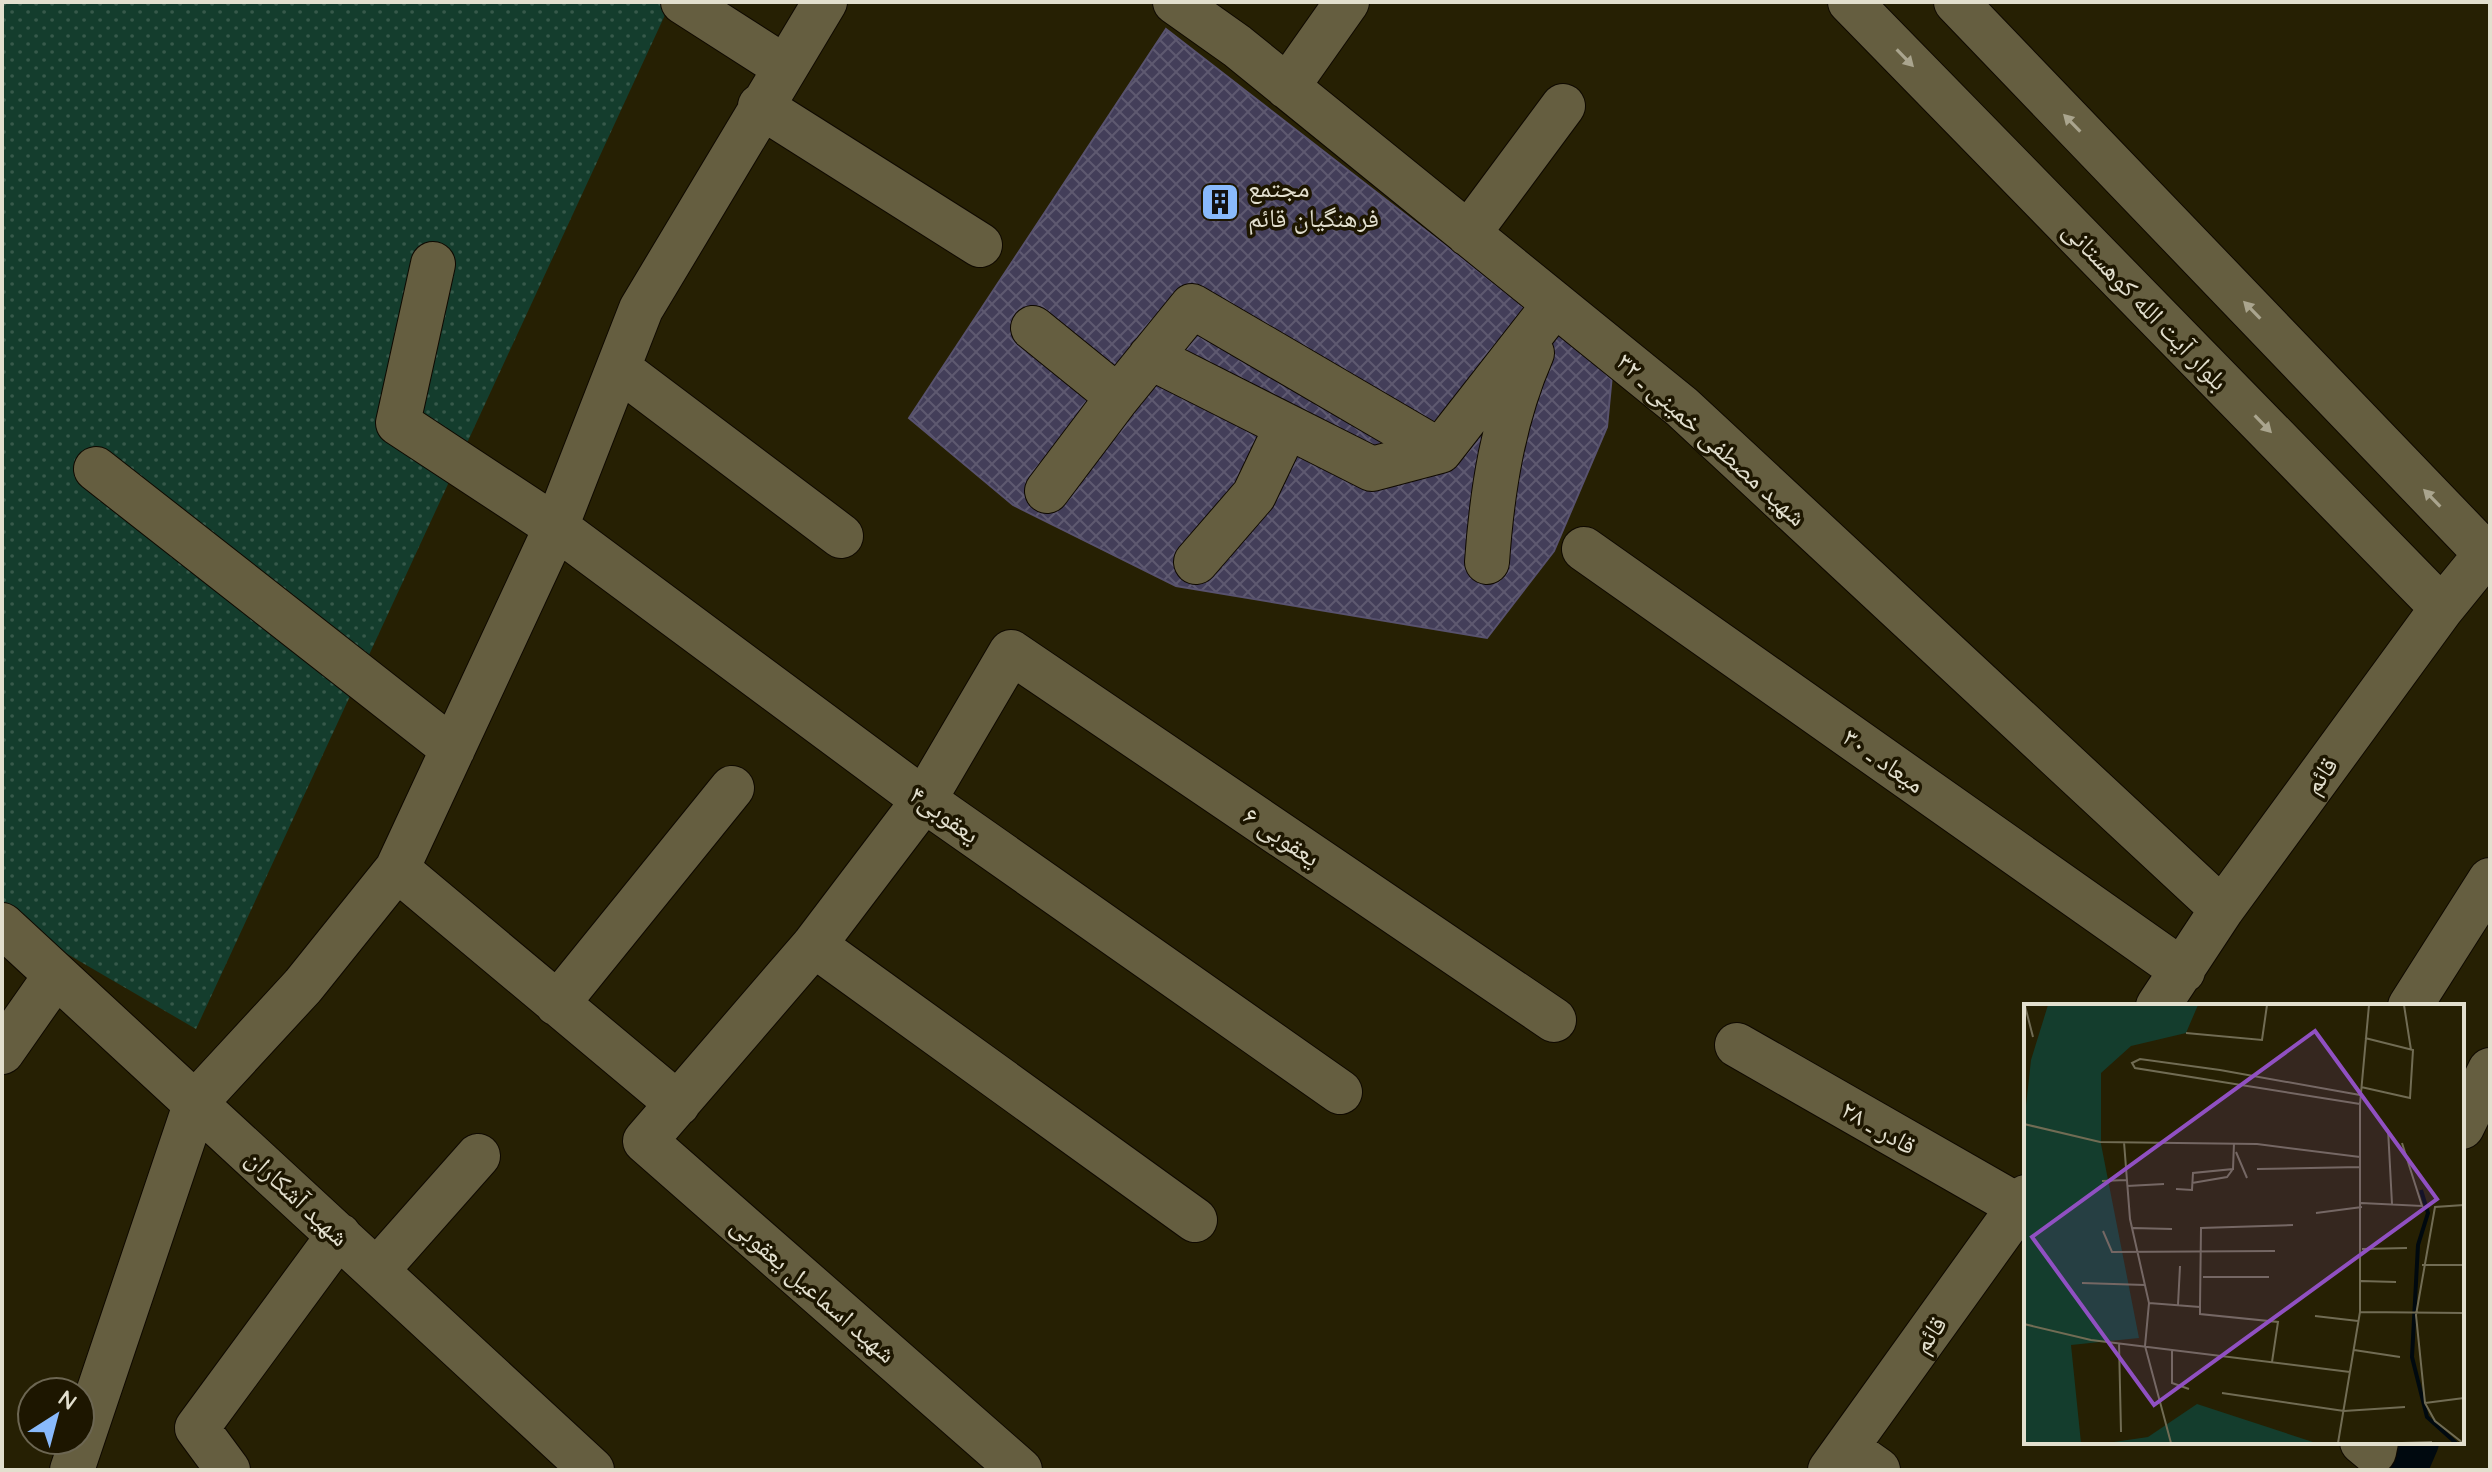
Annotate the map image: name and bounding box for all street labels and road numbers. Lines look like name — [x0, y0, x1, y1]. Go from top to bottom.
street label: بلوار آیت الله کوهستانی — [2056, 213, 2236, 397]
street label: شهید مصطفی خمینی ـ ۳۲ — [1610, 345, 1814, 533]
street label: میعاد ـ ۳۰ — [1837, 720, 1931, 800]
street label: قائم — [2295, 750, 2345, 801]
street label: یعقوبی۴ — [903, 778, 987, 850]
street label: یعقوبی ۶ — [1237, 798, 1327, 874]
street label: قادر ـ ۲۸ — [1836, 1092, 1922, 1162]
street label: شهید آشکاران — [240, 1141, 356, 1253]
street label: شهید اسماعیل یعقوبی — [725, 1208, 903, 1370]
street label: قائم — [1904, 1309, 1954, 1360]

